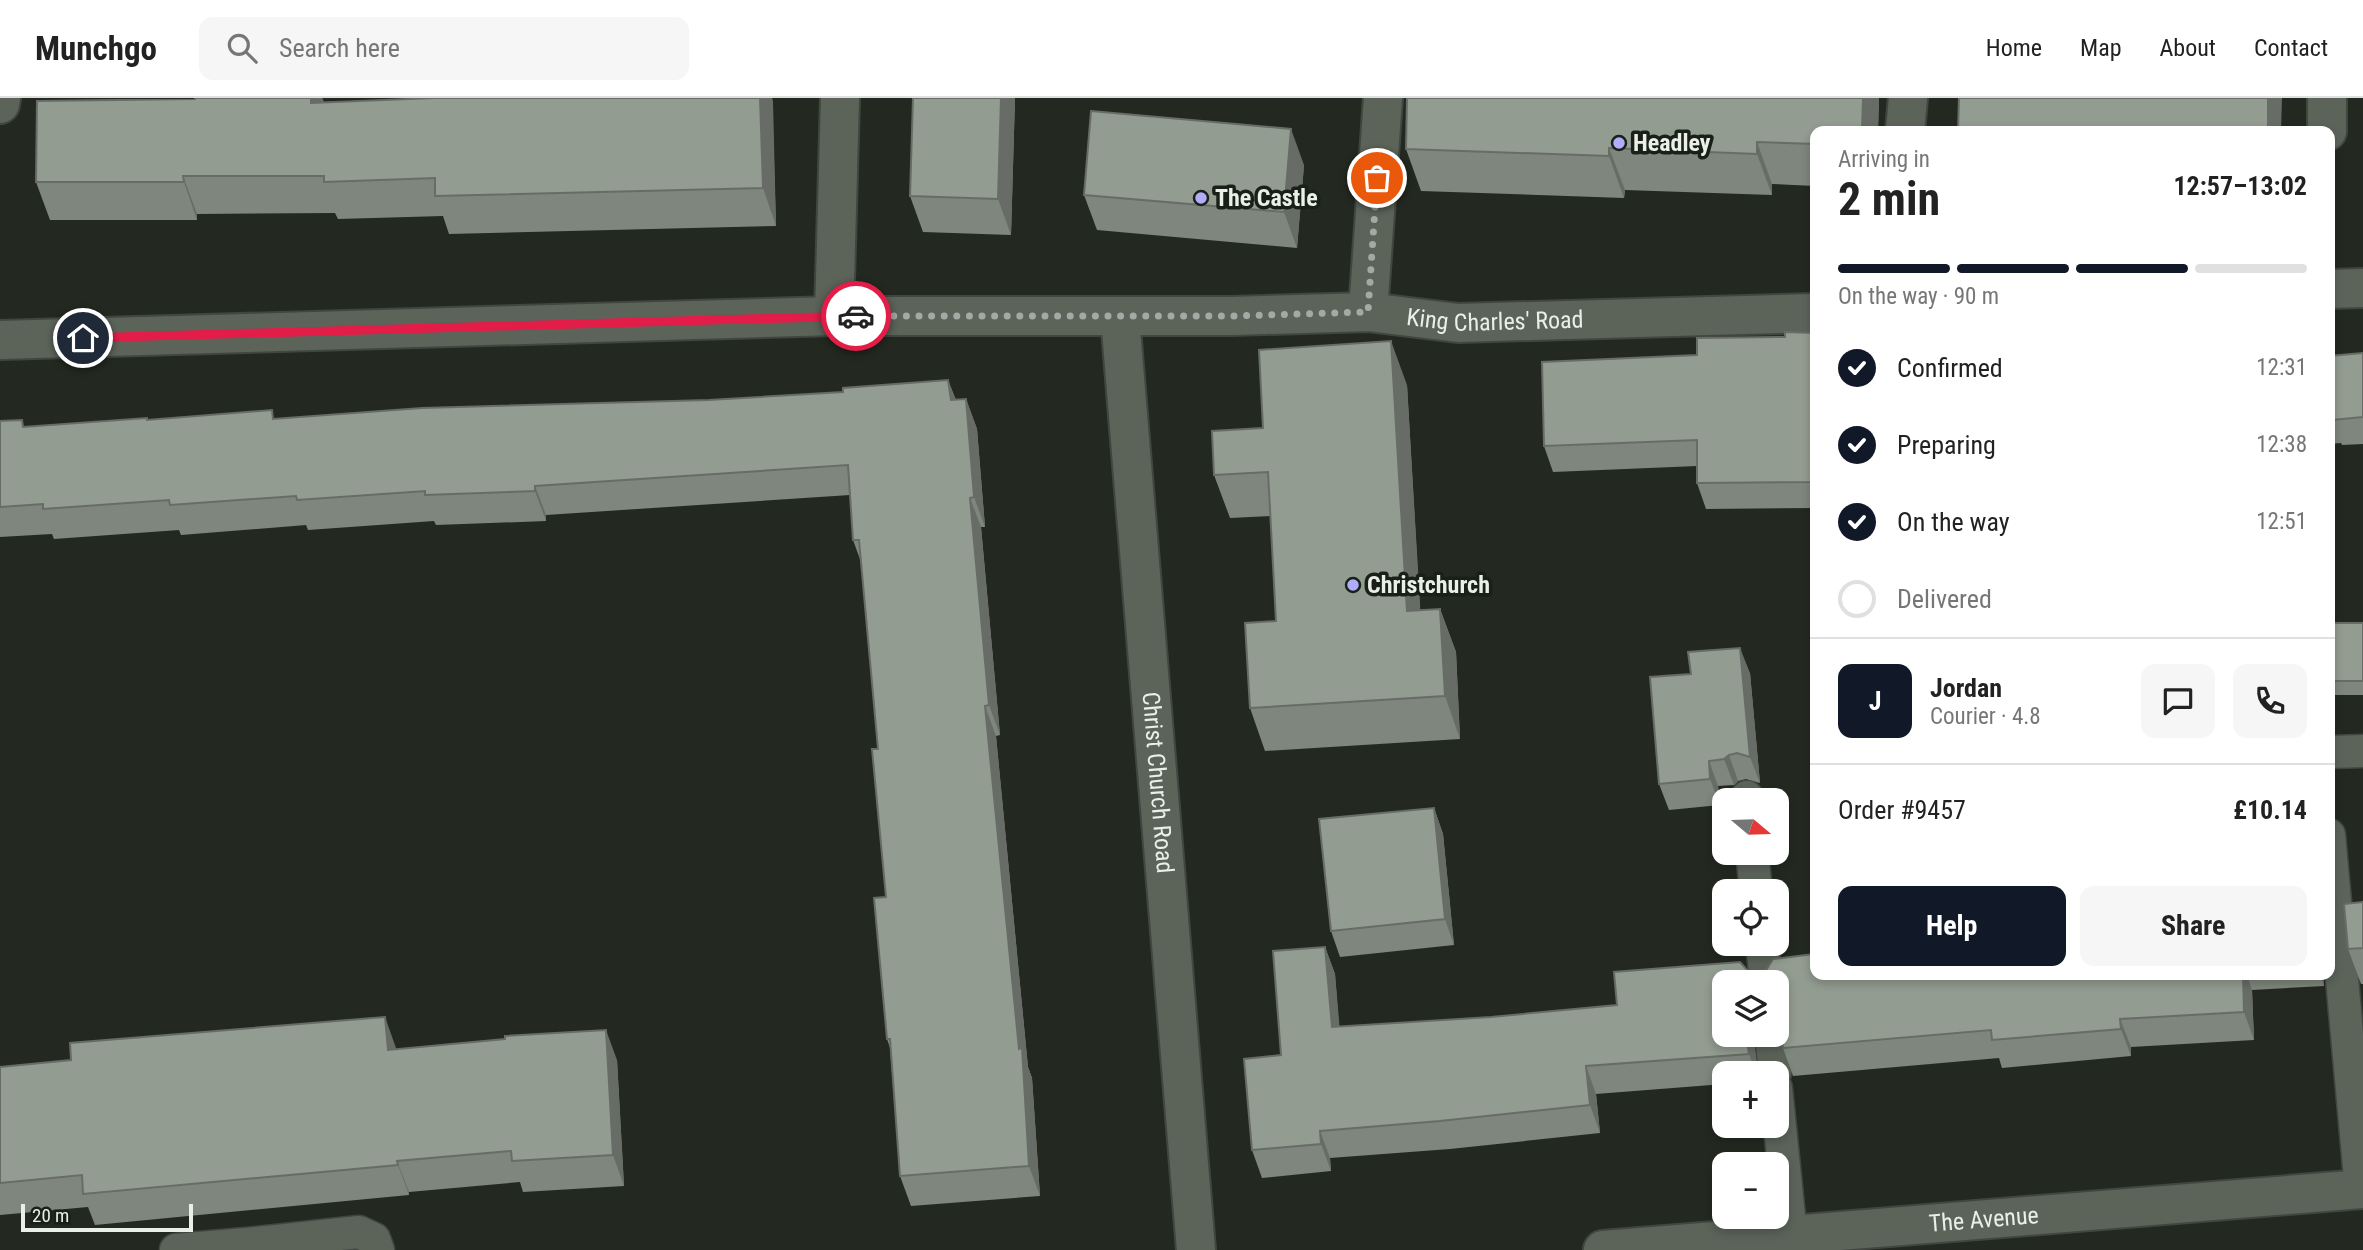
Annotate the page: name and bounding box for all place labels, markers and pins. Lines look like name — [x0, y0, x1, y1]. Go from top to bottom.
place label: Headley — [1633, 129, 1711, 157]
marker: Headley — [1611, 135, 1627, 151]
pin — [1347, 148, 1407, 208]
place label: The Castle — [1215, 184, 1318, 212]
marker: The Castle — [1193, 190, 1209, 206]
pin — [53, 308, 113, 368]
place label: Christchurch — [1367, 571, 1490, 599]
marker: Christchurch — [1345, 577, 1361, 593]

